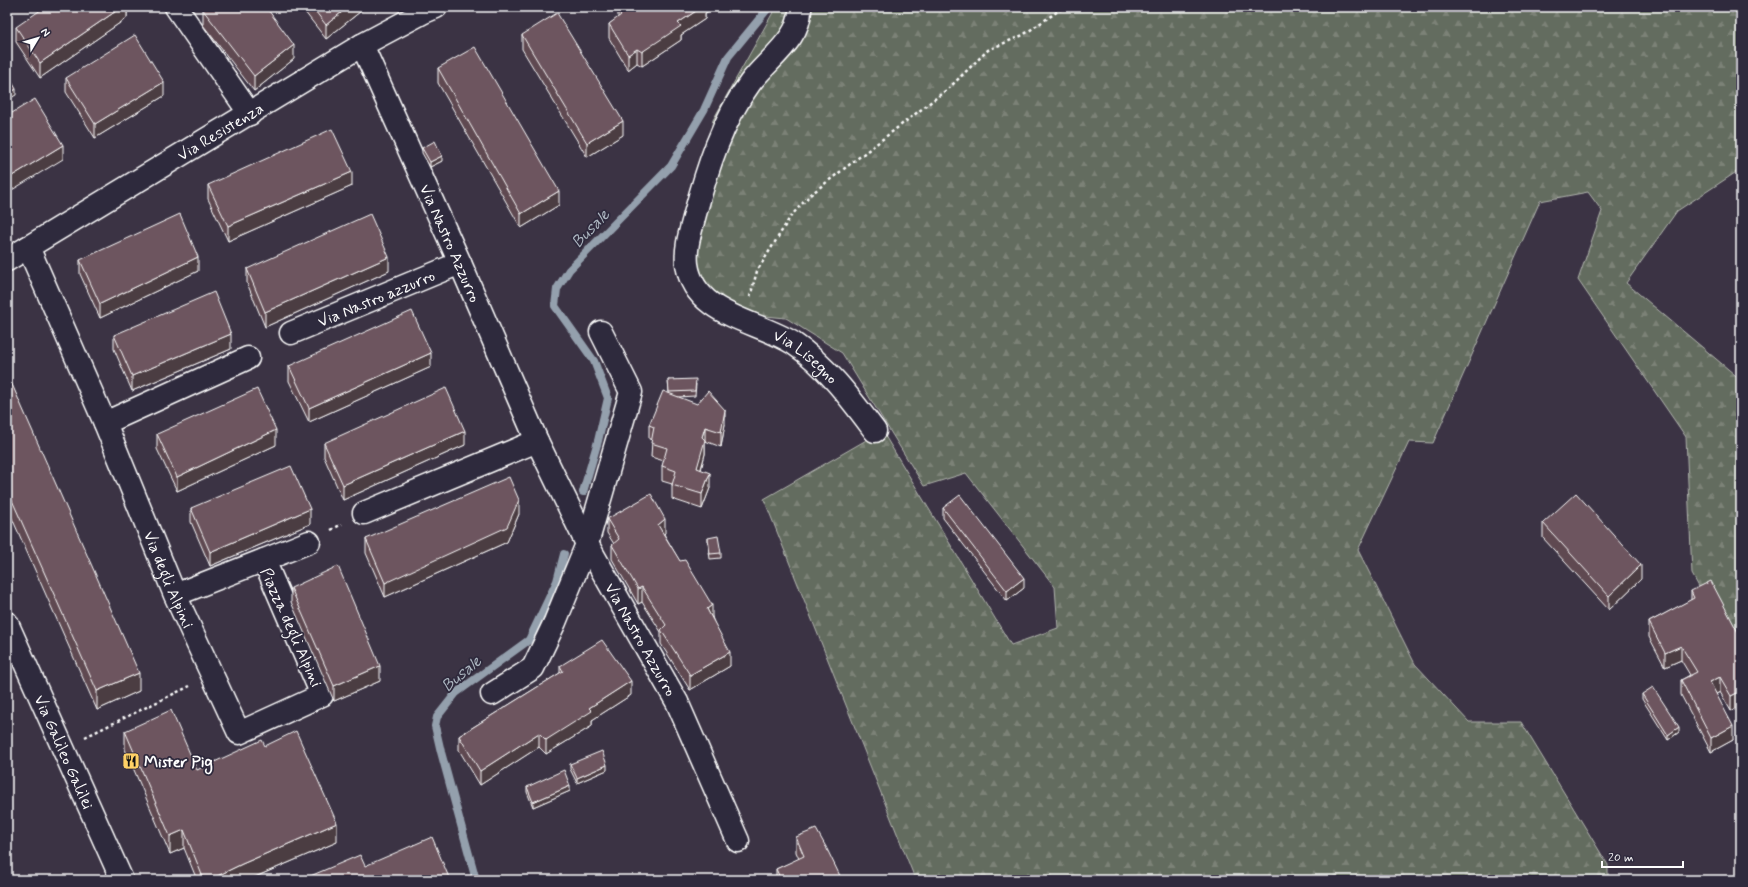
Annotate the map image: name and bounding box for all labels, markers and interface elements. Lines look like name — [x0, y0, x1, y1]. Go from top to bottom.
north arrow — [18, 18, 58, 58]
text: N — [37, 25, 53, 40]
street label: Via Resistenza — [174, 98, 268, 166]
street label: Via Nastro Azzurro — [414, 181, 485, 306]
water label: Busale — [567, 204, 615, 253]
street label: Via Nastro azzurro — [315, 265, 439, 333]
street label: Via Lisegno — [770, 325, 842, 389]
street label: Via degli Alpini — [138, 528, 198, 632]
street label: Piazza degli Alpini — [254, 565, 327, 691]
street label: Via Nastro Azzurro — [599, 579, 681, 701]
water label: Busale — [437, 650, 487, 697]
street label: Via Galileo Galilei — [29, 692, 98, 813]
restaurant icon: Mister Pig — [121, 751, 141, 771]
place label: Mister Pig — [144, 752, 213, 775]
scale bar — [1602, 843, 1683, 869]
text: 20 m — [1608, 850, 1634, 866]

